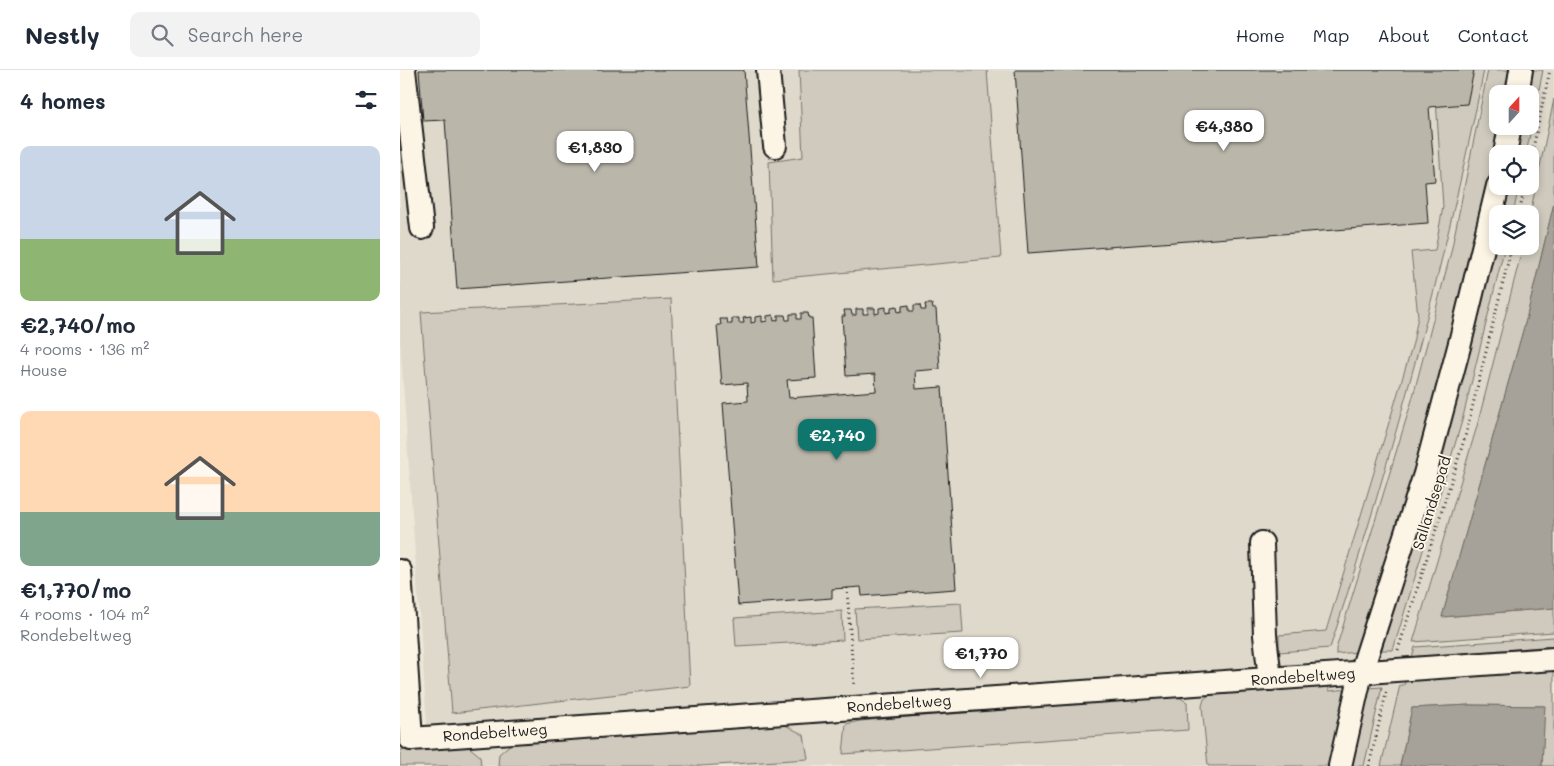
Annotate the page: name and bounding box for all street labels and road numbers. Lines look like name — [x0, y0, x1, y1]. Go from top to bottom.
street label: Sallandsepad — [1407, 453, 1455, 552]
street label: Rondebeltweg — [1250, 662, 1356, 690]
street label: Rondebeltweg — [846, 689, 952, 717]
street label: Rondebeltweg — [442, 718, 548, 746]

